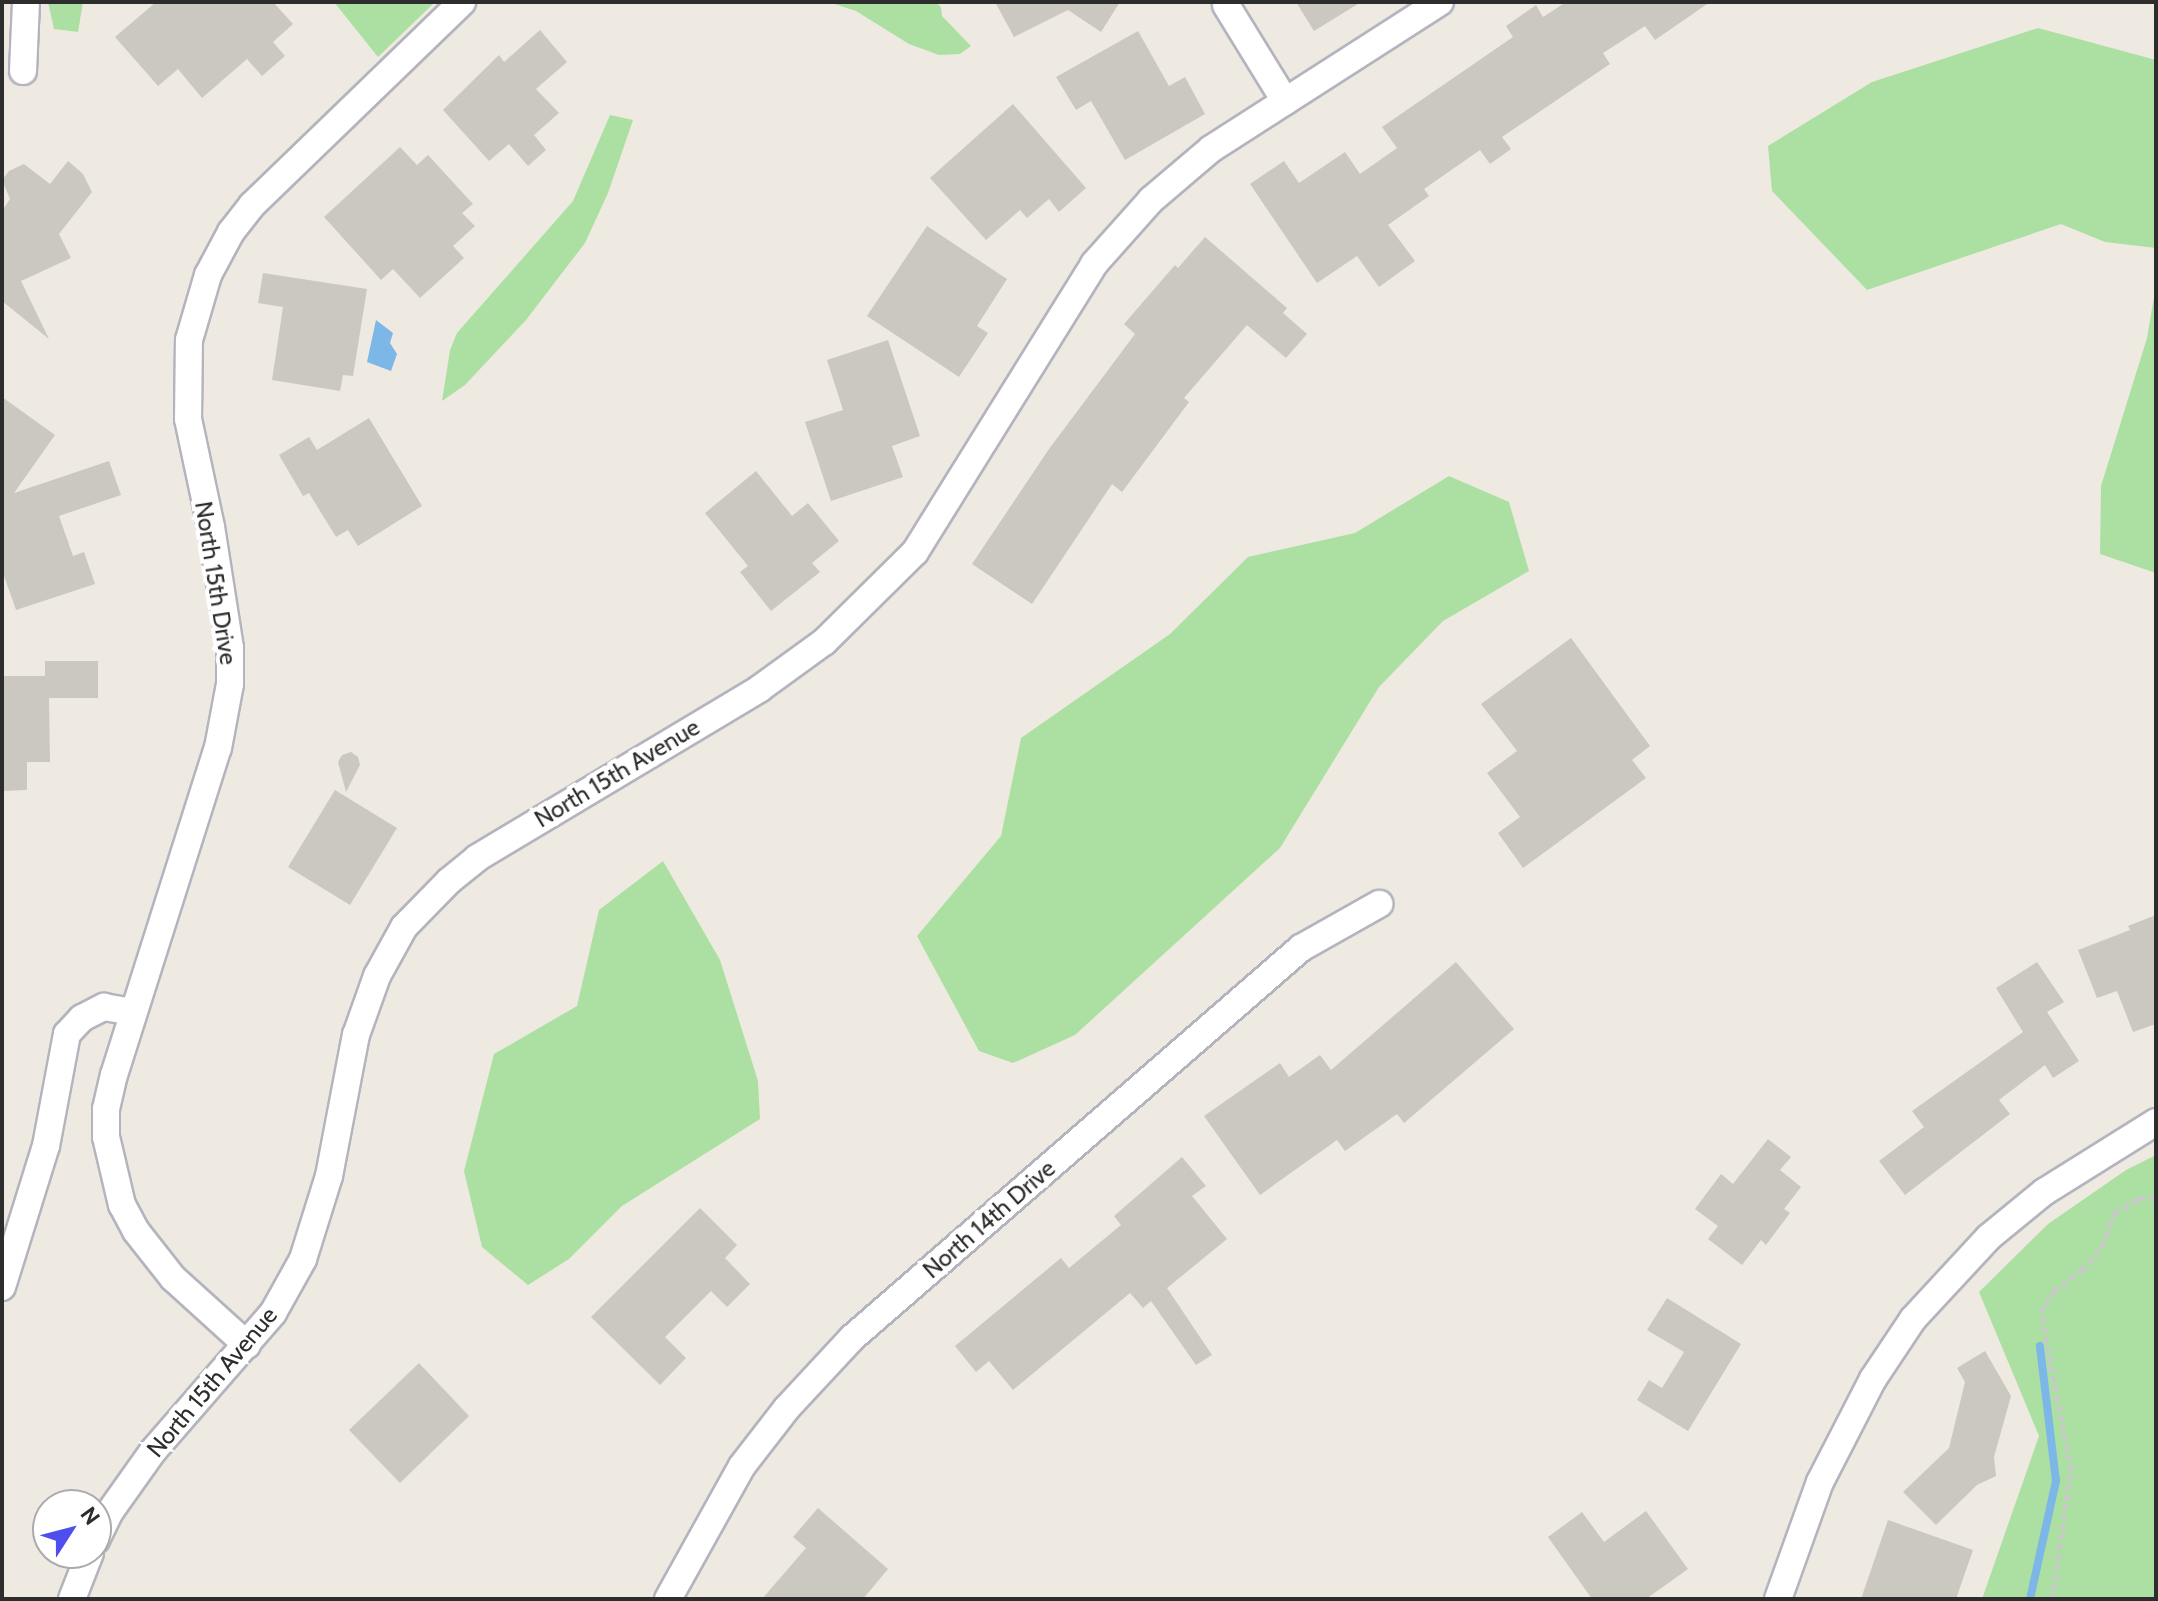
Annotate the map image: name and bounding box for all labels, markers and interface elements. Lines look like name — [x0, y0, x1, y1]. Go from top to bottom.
street label: North 15th Drive — [189, 499, 243, 667]
street label: North 15th Avenue — [529, 712, 705, 834]
street label: North 14th Drive — [917, 1154, 1061, 1284]
street label: North 15th Avenue — [141, 1301, 283, 1463]
north arrow — [32, 1489, 112, 1569]
text: N — [75, 1502, 106, 1530]

